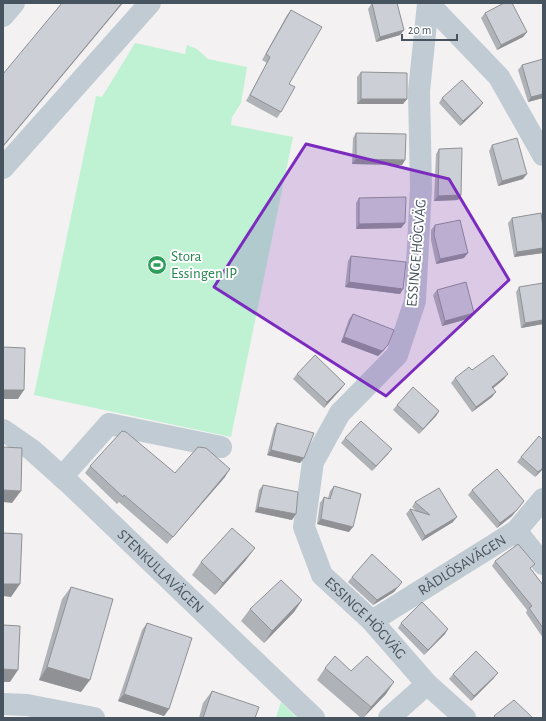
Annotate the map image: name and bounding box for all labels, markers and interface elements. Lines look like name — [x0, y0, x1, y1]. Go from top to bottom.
scale bar — [402, 16, 457, 42]
text: 20 m — [408, 24, 431, 36]
street label: ESSINGE HÖGVÄG — [402, 198, 429, 308]
place label: Stora Essingen IP — [171, 249, 237, 281]
sports icon: Stora Essingen IP — [146, 254, 168, 276]
street label: STENKULLAVÄGEN — [114, 527, 206, 616]
street label: RÅDLÖSAVÄGEN — [416, 532, 509, 598]
street label: ESSINGE HÖGVÄG — [322, 575, 409, 662]

